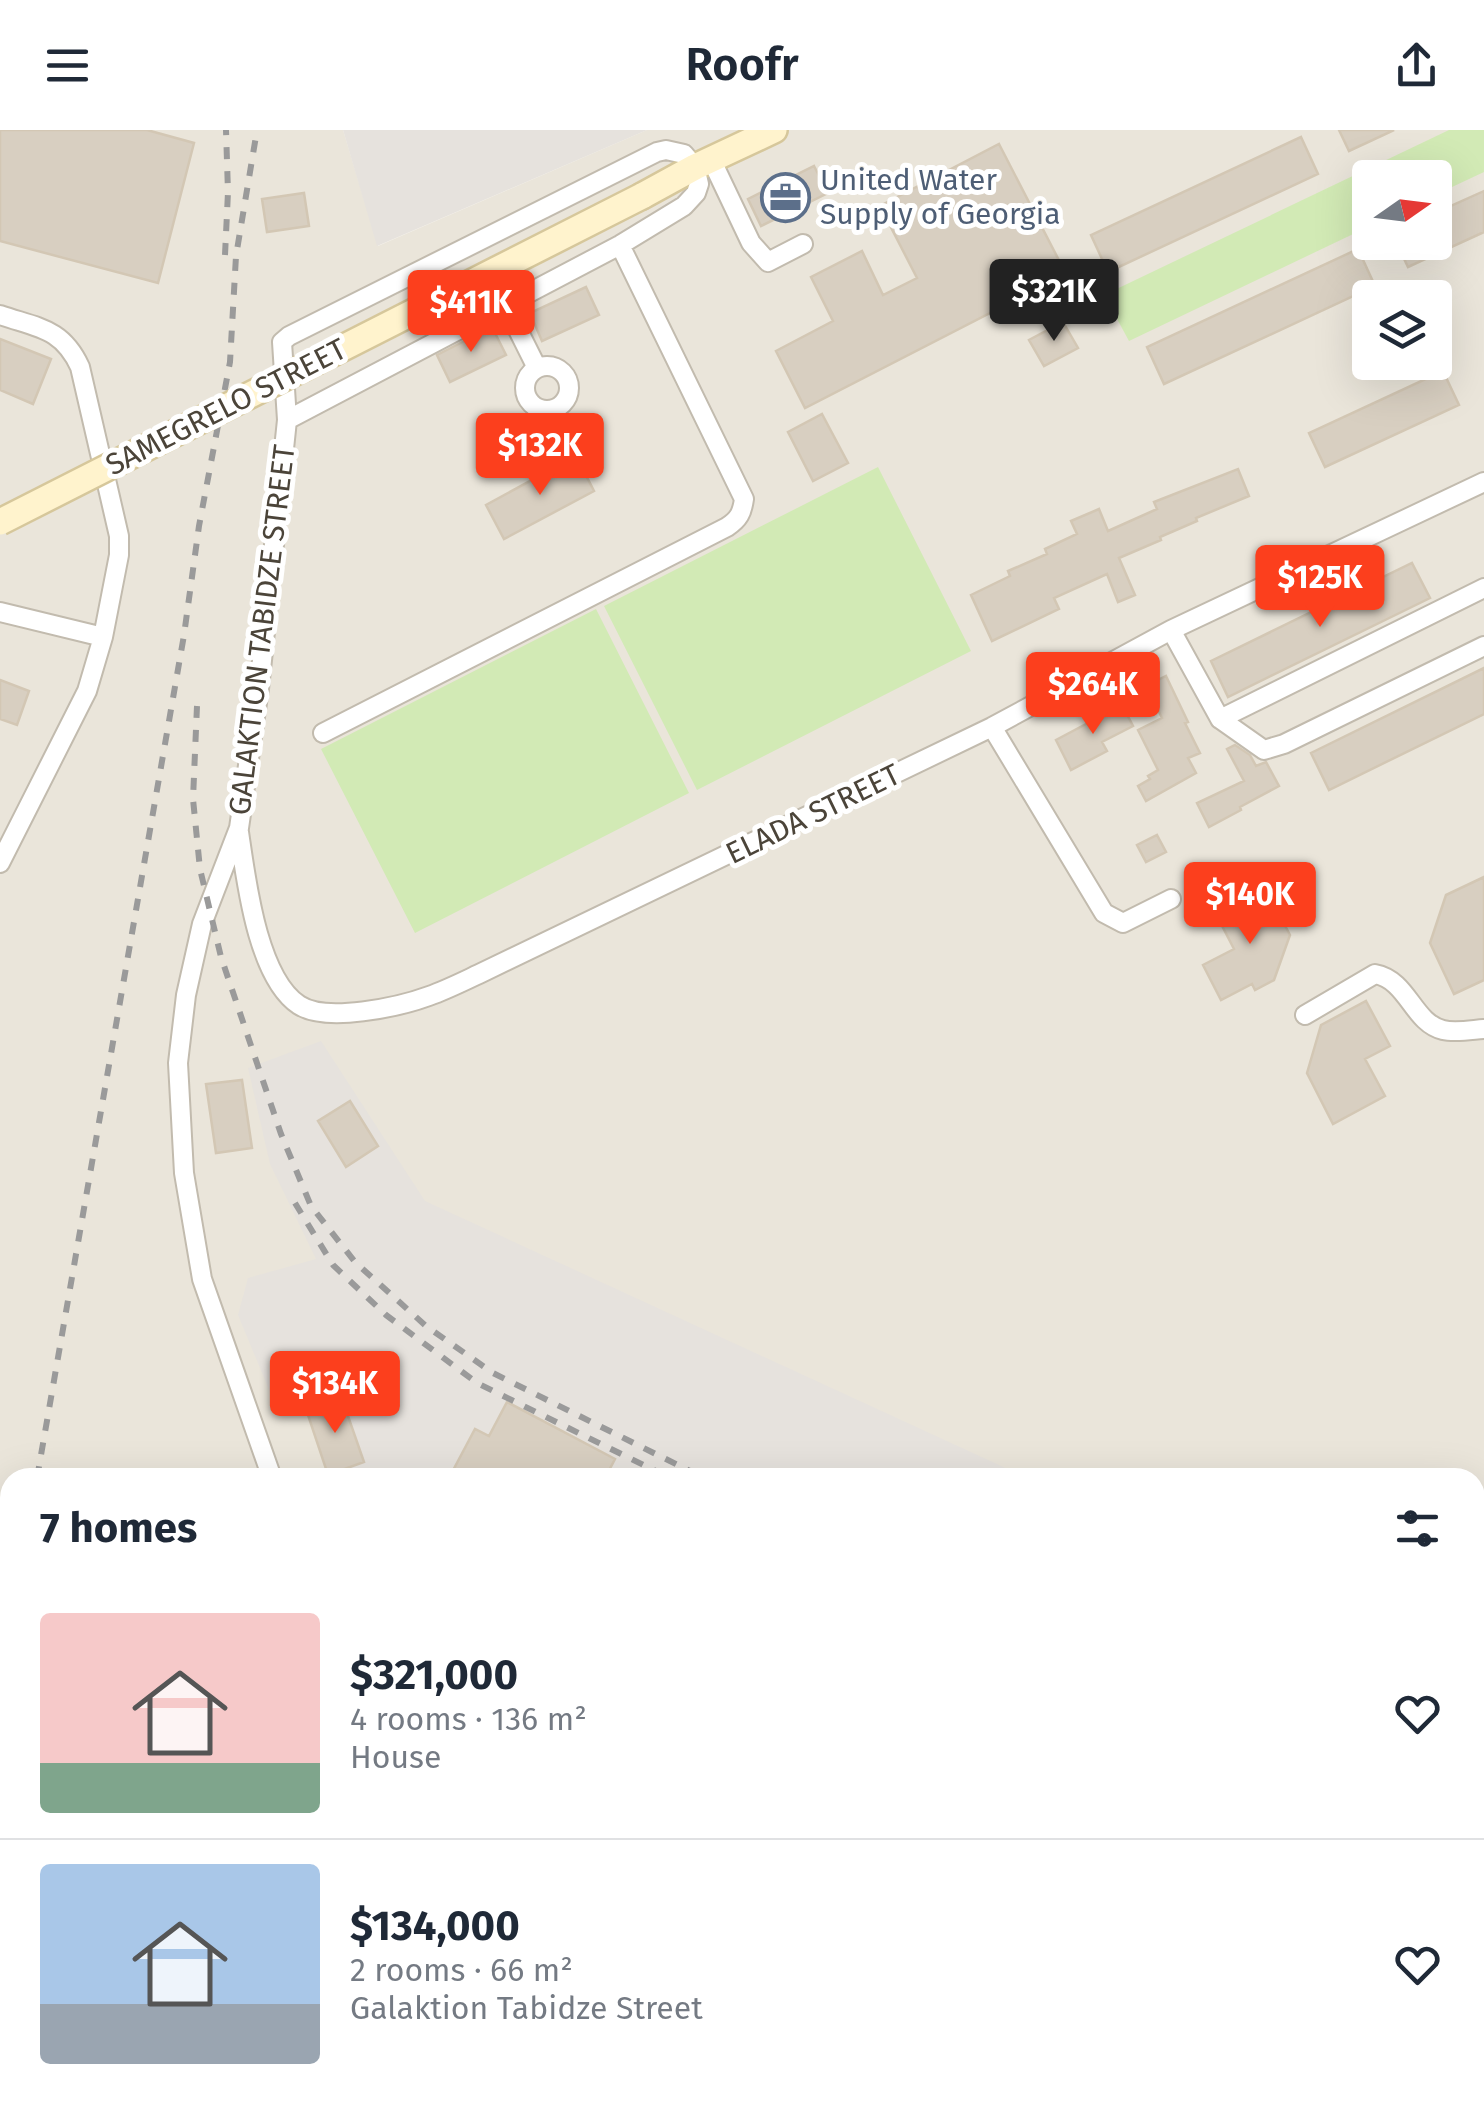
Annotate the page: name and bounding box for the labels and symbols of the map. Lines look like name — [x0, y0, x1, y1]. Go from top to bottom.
north arrow — [1352, 160, 1452, 260]
place label: United Water Supply of Georgia — [820, 162, 1060, 232]
office icon: United Water Supply of Georgia — [759, 171, 811, 223]
pin: $321K — [984, 259, 1124, 344]
pin: $411K — [401, 270, 541, 355]
street label: SAMEGRELO STREET — [100, 331, 353, 483]
pin: $132K — [470, 413, 610, 498]
street label: GALAKTION TABIDZE STREET — [221, 442, 303, 817]
pin: $125K — [1250, 545, 1390, 630]
pin: $264K — [1023, 652, 1163, 737]
street label: ELADA STREET — [720, 756, 906, 872]
pin: $140K — [1180, 862, 1320, 947]
pin: $134K — [265, 1351, 405, 1436]

